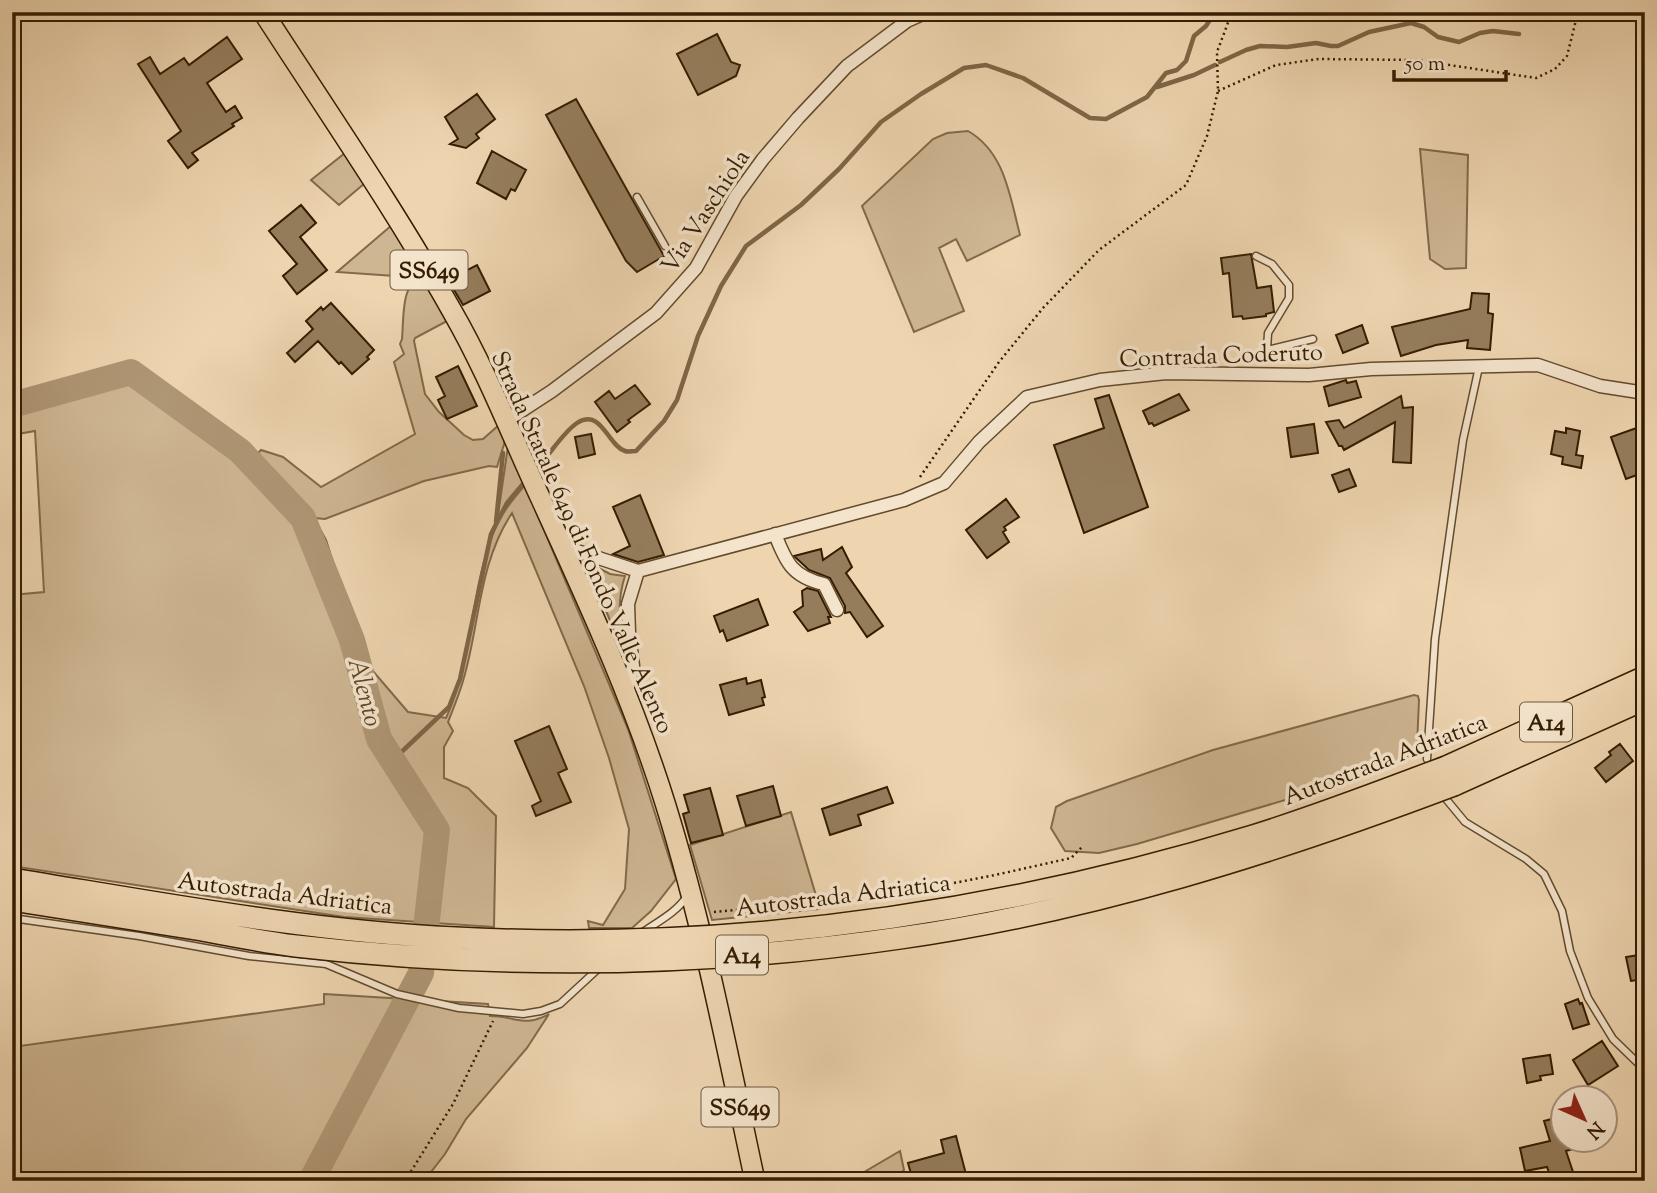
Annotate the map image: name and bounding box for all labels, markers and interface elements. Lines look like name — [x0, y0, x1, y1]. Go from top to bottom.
scale bar — [1394, 38, 1506, 82]
text: 50 m — [1404, 50, 1445, 80]
street label: Via Vaschiola — [654, 143, 760, 281]
road number: SS649 — [390, 250, 467, 290]
street label: Contrada Coderuto — [1119, 336, 1324, 378]
street label: Strada Statale 649 di Fondo Valle Alento — [481, 346, 681, 739]
water label: Alento — [337, 654, 390, 731]
road number: A14 — [1520, 702, 1572, 742]
street label: Autostrada Adriatica — [1279, 706, 1493, 815]
street label: Autostrada Adriatica — [175, 865, 394, 925]
street label: Autostrada Adriatica — [734, 867, 953, 927]
road number: A14 — [716, 936, 768, 974]
north arrow — [1548, 1084, 1618, 1154]
road number: SS649 — [702, 1088, 778, 1126]
text: N — [1579, 1114, 1609, 1144]

